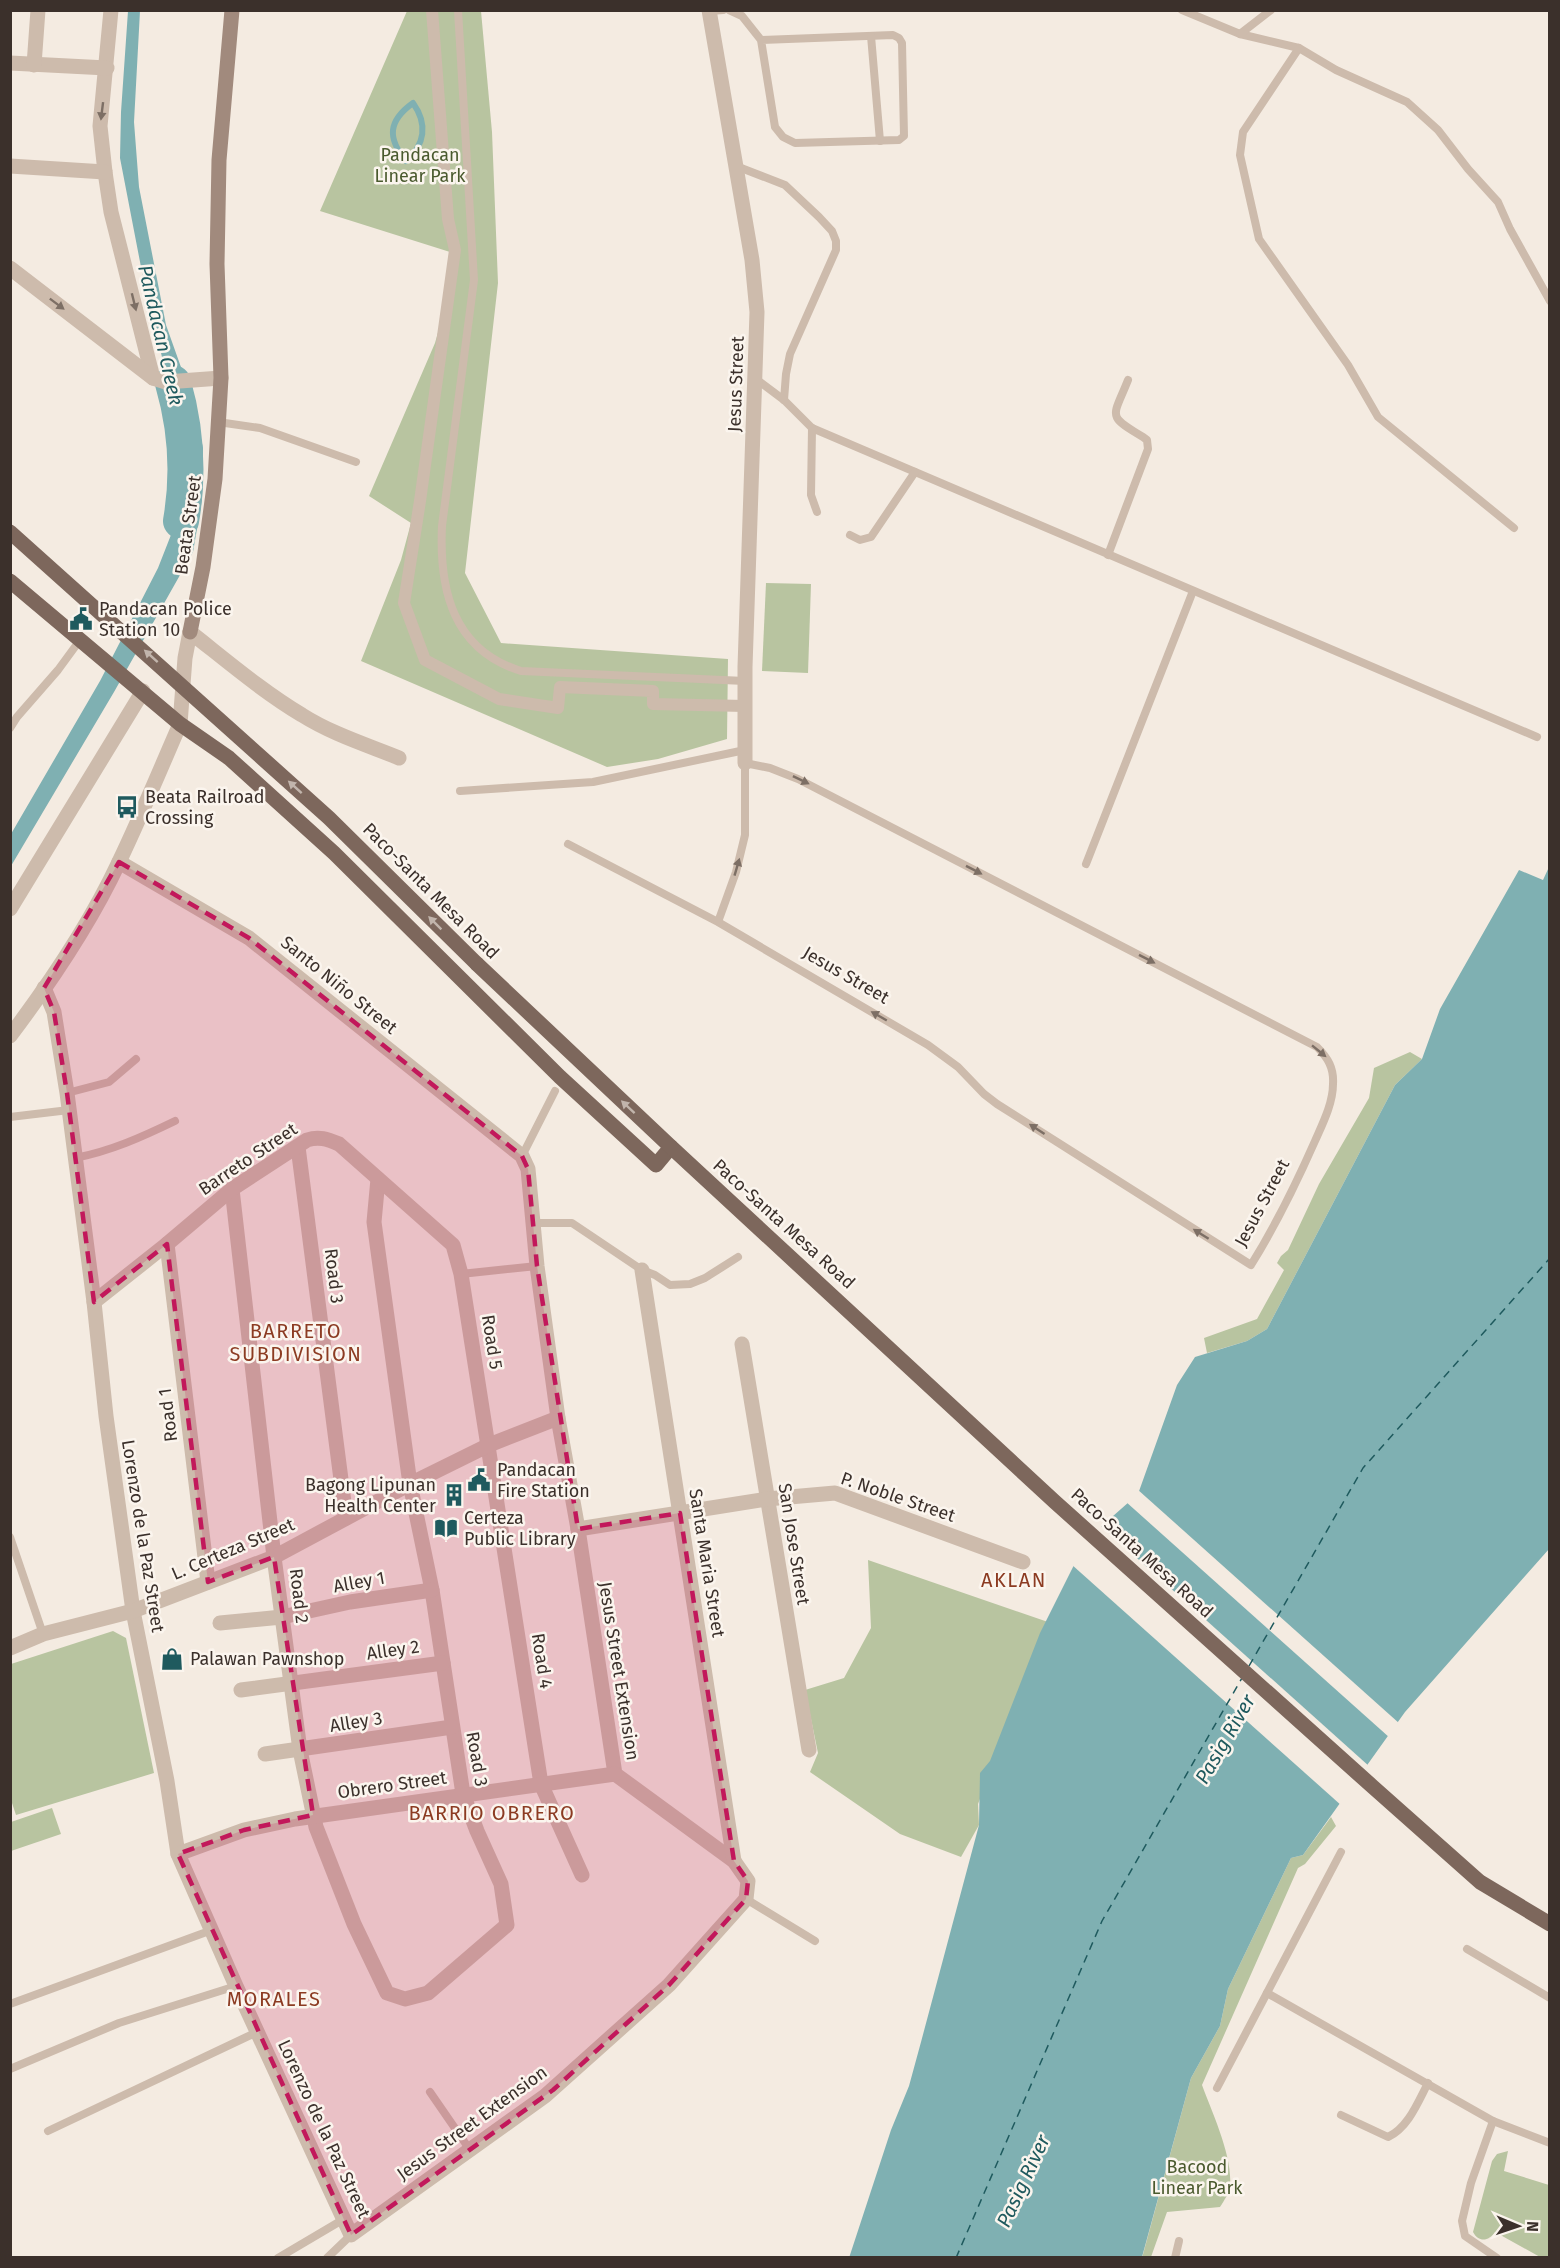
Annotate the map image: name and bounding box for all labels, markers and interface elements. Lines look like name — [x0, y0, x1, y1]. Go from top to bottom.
one-way arrow — [97, 101, 107, 120]
park label: Pandacan Linear Park — [374, 144, 466, 187]
water label: Pandacan Creek — [133, 262, 189, 408]
one-way arrow — [129, 293, 139, 311]
one-way arrow — [49, 298, 64, 310]
street label: Jesus Street — [723, 335, 749, 432]
street label: Beata Street — [170, 473, 206, 576]
place label: Pandacan Police Station 10 — [99, 598, 232, 641]
public building icon: Pandacan Police Station 10 — [68, 606, 94, 632]
one-way arrow — [144, 650, 159, 663]
one-way arrow — [792, 776, 809, 785]
one-way arrow — [288, 780, 303, 794]
place label: Beata Railroad Crossing — [145, 786, 264, 829]
bus stop icon: Beata Railroad Crossing — [114, 794, 140, 820]
street label: Paco-Santa Mesa Road — [358, 818, 504, 964]
one-way arrow — [733, 857, 742, 875]
one-way arrow — [965, 864, 983, 874]
one-way arrow — [428, 916, 443, 930]
street label: Santo Niño Street — [276, 931, 402, 1039]
street label: Jesus Street — [799, 941, 894, 1009]
one-way arrow — [1139, 954, 1156, 964]
one-way arrow — [871, 1011, 887, 1022]
one-way arrow — [1311, 1044, 1327, 1057]
one-way arrow — [621, 1100, 636, 1114]
street label: Barreto Street — [194, 1118, 302, 1200]
one-way arrow — [1029, 1124, 1045, 1135]
street label: Paco-Santa Mesa Road — [708, 1154, 860, 1294]
street label: Jesus Street — [1230, 1155, 1295, 1251]
one-way arrow — [1193, 1229, 1209, 1240]
street label: Road 3 — [320, 1247, 348, 1305]
street label: Road 5 — [477, 1313, 507, 1371]
district label: BARRETO SUBDIVISION — [230, 1319, 362, 1366]
street label: Road 1 — [154, 1387, 182, 1443]
street label: Lorenzo de la Paz Street — [117, 1438, 169, 1634]
place label: Pandacan Fire Station — [497, 1459, 590, 1502]
public building icon: Pandacan Fire Station — [466, 1467, 492, 1493]
street label: P. Noble Street — [838, 1467, 959, 1527]
place label: Bagong Lipunan Health Center — [305, 1474, 436, 1517]
building icon: Bagong Lipunan Health Center — [441, 1482, 467, 1508]
street label: San Jose Street — [774, 1482, 815, 1607]
street label: Paco-Santa Mesa Road — [1066, 1483, 1218, 1623]
street label: Santa Maria Street — [684, 1487, 730, 1639]
place label: Certeza Public Library — [464, 1507, 576, 1550]
street label: L. Certeza Street — [168, 1513, 298, 1585]
library icon: Certeza Public Library — [433, 1515, 459, 1541]
street label: Road 2 — [285, 1567, 313, 1625]
street label: Alley 1 — [332, 1567, 386, 1597]
district label: AKLAN — [981, 1568, 1047, 1592]
street label: Jesus Street Extension — [594, 1580, 644, 1762]
street label: Road 4 — [527, 1632, 557, 1691]
street label: Alley 2 — [365, 1635, 421, 1665]
shop icon: Palawan Pawnshop — [159, 1646, 185, 1672]
place label: Palawan Pawnshop — [190, 1648, 345, 1670]
water label: Pasig River — [1190, 1689, 1261, 1788]
street label: Alley 3 — [328, 1707, 384, 1737]
street label: Road 3 — [461, 1730, 493, 1788]
street label: Obrero Street — [336, 1766, 448, 1804]
district label: BARRIO OBRERO — [409, 1801, 575, 1825]
district label: MORALES — [227, 1987, 321, 2011]
street label: Lorenzo de la Paz Street — [273, 2036, 375, 2222]
street label: Jesus Street Extension — [393, 2061, 551, 2185]
water label: Pasig River — [991, 2130, 1055, 2231]
park label: Bacood Linear Park — [1151, 2156, 1243, 2199]
north arrow — [1488, 2196, 1548, 2256]
text: N — [1523, 2221, 1542, 2232]

